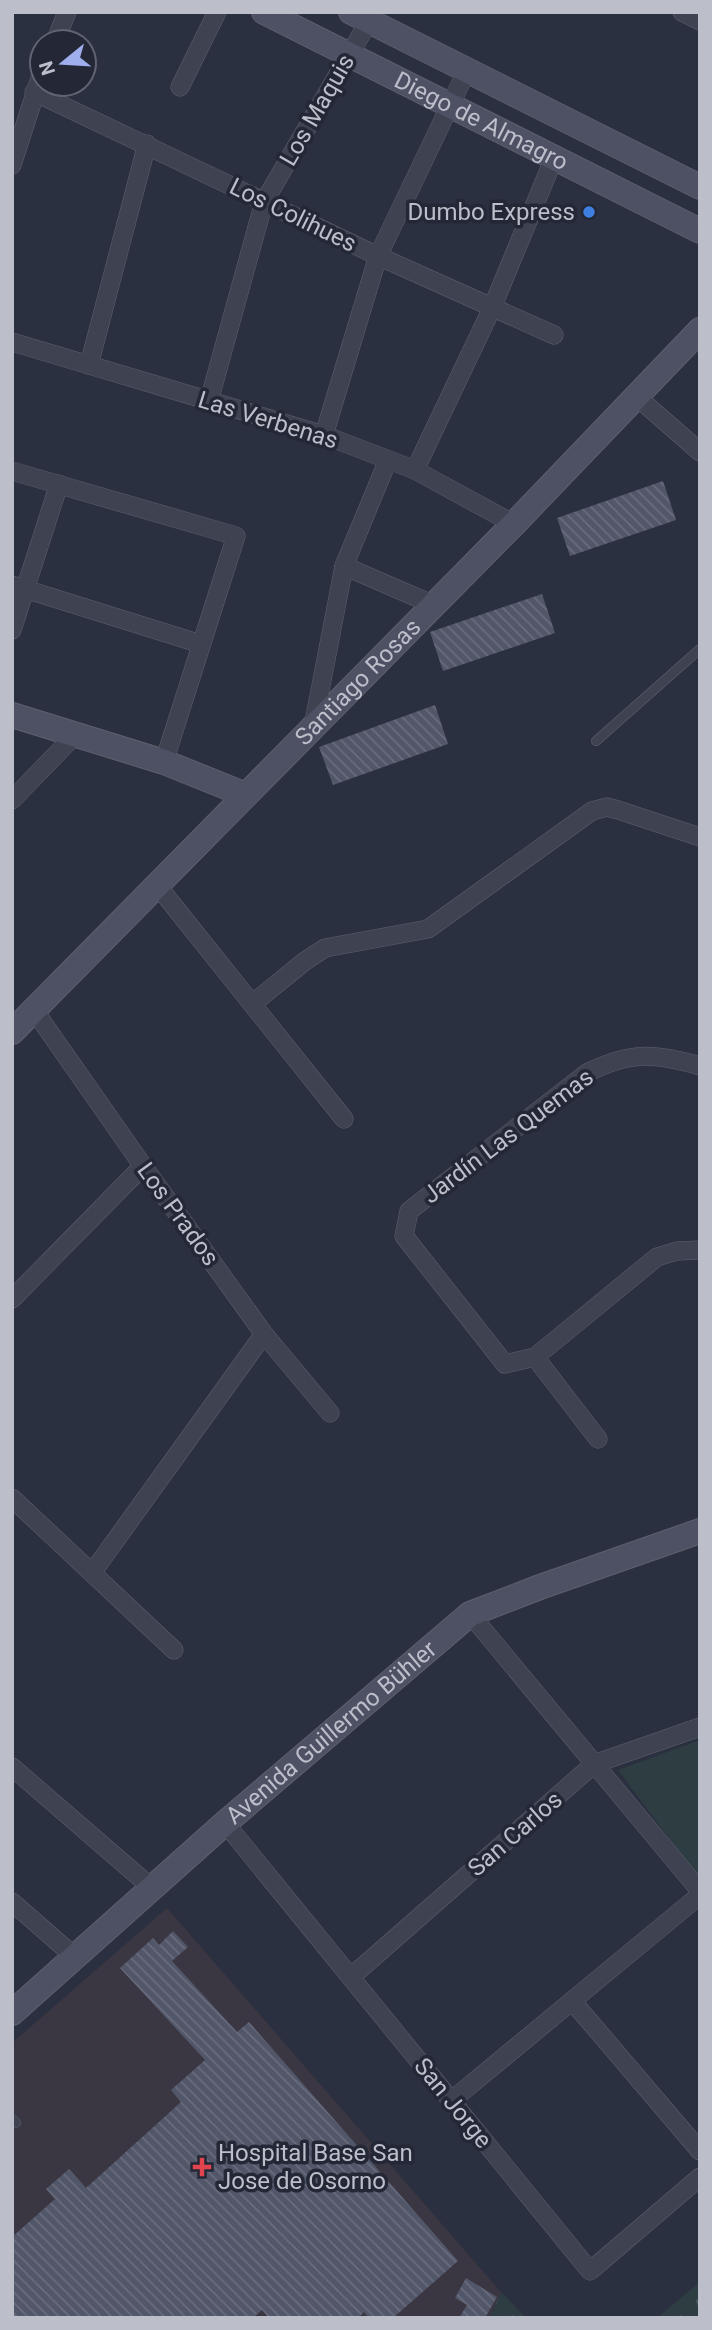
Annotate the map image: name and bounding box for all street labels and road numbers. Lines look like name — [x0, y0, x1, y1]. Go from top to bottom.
street label: Los Maquis — [274, 49, 360, 171]
street label: Diego de Almagro — [390, 66, 572, 176]
street label: Los Colihues — [225, 172, 361, 258]
street label: Las Verbenas — [195, 385, 341, 455]
street label: Santiago Rosas — [289, 613, 426, 751]
street label: Jardín Las Quemas — [417, 1063, 599, 1209]
street label: Los Prados — [131, 1157, 225, 1271]
street label: Avenida Guillermo Bühler — [220, 1635, 442, 1830]
street label: San Carlos — [462, 1786, 568, 1882]
street label: San Jorge — [408, 2052, 498, 2154]

